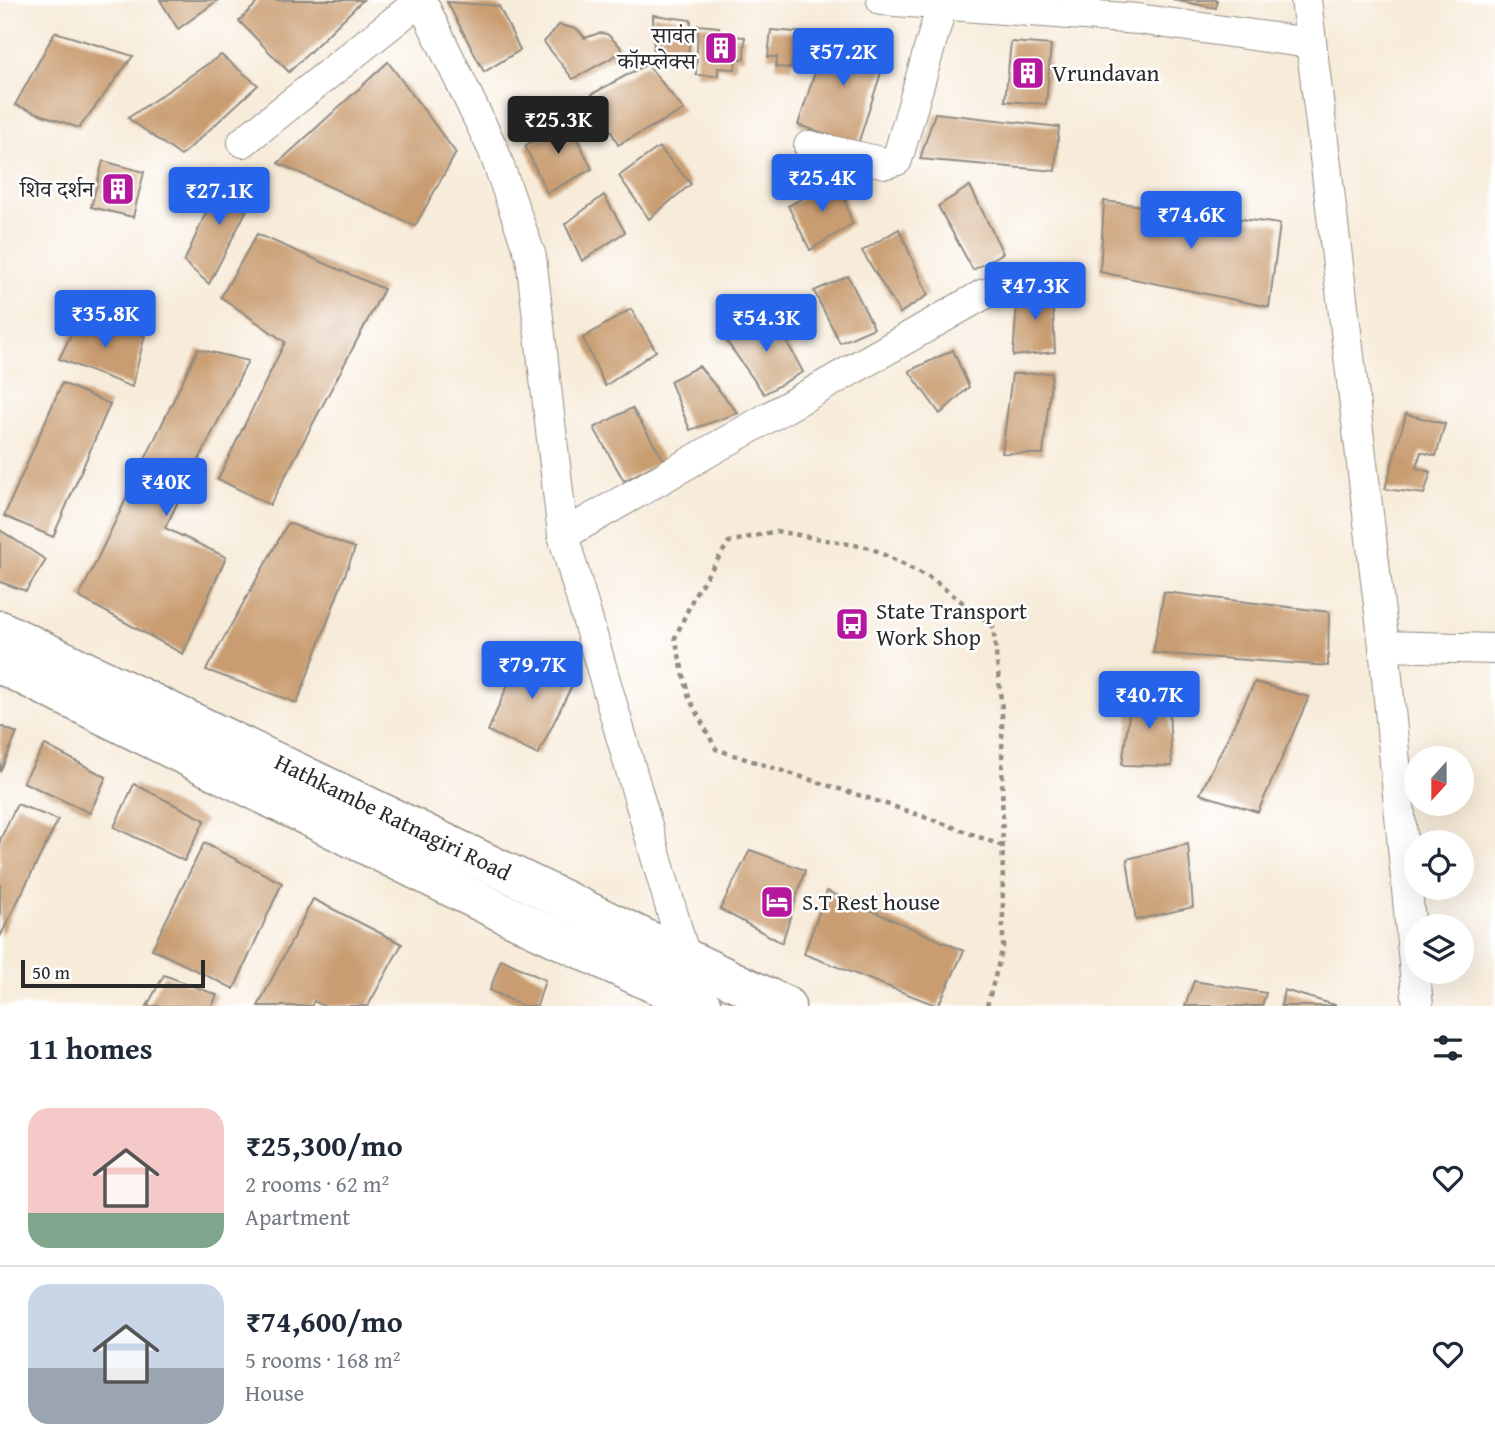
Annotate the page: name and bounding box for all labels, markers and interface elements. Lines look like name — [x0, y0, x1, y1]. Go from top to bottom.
place label: सावंत कॉम्प्लेक्स — [616, 18, 698, 77]
pin: ₹57.2K — [786, 28, 900, 88]
building icon: सावंत कॉम्प्लेक्स — [702, 29, 740, 67]
text: ₹57.2K — [809, 34, 877, 67]
building icon: Vrundavan — [1009, 54, 1047, 92]
place label: Vrundavan — [1052, 56, 1160, 89]
pin: ₹25.3K — [501, 96, 615, 156]
text: ₹25.3K — [524, 102, 592, 135]
pin: ₹25.4K — [765, 154, 879, 214]
text: ₹25.4K — [788, 160, 856, 193]
pin: ₹27.1K — [162, 168, 276, 227]
building icon: शिव दर्शन — [99, 170, 137, 208]
place label: शिव दर्शन — [19, 172, 95, 205]
text: ₹27.1K — [185, 173, 253, 206]
pin: ₹74.6K — [1134, 191, 1248, 251]
text: ₹74.6K — [1157, 197, 1225, 230]
pin: ₹47.3K — [978, 262, 1092, 322]
text: ₹47.3K — [1001, 268, 1069, 301]
pin: ₹35.8K — [48, 290, 162, 350]
pin: ₹54.3K — [709, 294, 823, 354]
text: ₹35.8K — [71, 296, 139, 329]
text: ₹54.3K — [732, 300, 800, 333]
pin: ₹40K — [125, 458, 207, 518]
text: ₹40K — [141, 464, 191, 497]
place label: State Transport Work Shop — [876, 594, 1027, 653]
bus stop icon: State Transport Work Shop — [833, 605, 871, 643]
pin: ₹79.7K — [475, 642, 589, 701]
text: ₹79.7K — [498, 647, 566, 680]
pin: ₹40.7K — [1092, 672, 1206, 731]
text: ₹40.7K — [1115, 677, 1183, 710]
street label: Hathkambe Ratnagiri Road — [269, 745, 518, 889]
north arrow — [1404, 746, 1474, 816]
map controls — [1404, 746, 1474, 984]
button: locate — [1404, 830, 1474, 900]
hotel icon: S.T Rest house — [758, 883, 796, 921]
place label: S.T Rest house — [802, 885, 940, 918]
button: layers — [1404, 914, 1474, 984]
scale bar — [21, 957, 205, 989]
text: 50 m — [32, 958, 70, 986]
text: 11 homes — [28, 1026, 153, 1070]
icon: filters — [1429, 1029, 1467, 1067]
text: ₹25,300/mo — [245, 1123, 403, 1167]
icon: home — [84, 1136, 168, 1220]
icon: heart — [1429, 1159, 1467, 1197]
text: 2 rooms · 62 m² — [245, 1167, 389, 1200]
text: Apartment — [245, 1200, 350, 1233]
text: ₹74,600/mo — [245, 1299, 403, 1343]
icon: home — [84, 1312, 168, 1396]
icon: heart — [1429, 1335, 1467, 1373]
text: 5 rooms · 168 m² — [245, 1343, 400, 1376]
text: House — [245, 1376, 304, 1409]

